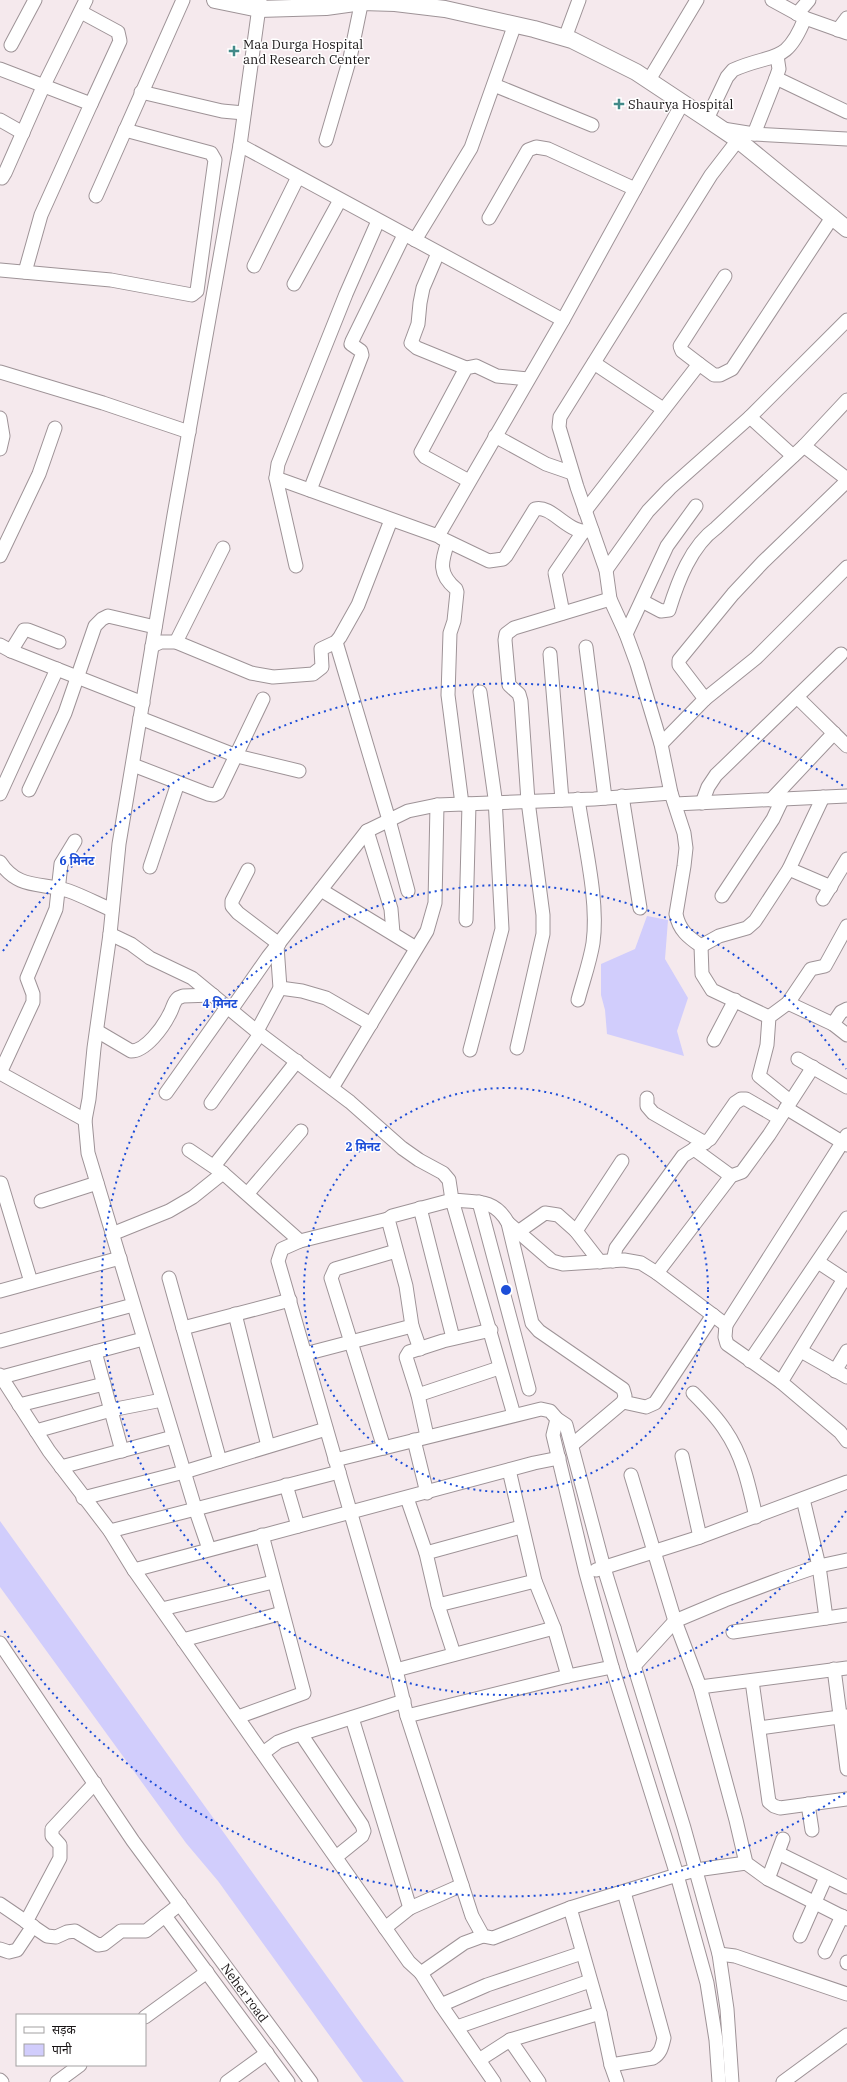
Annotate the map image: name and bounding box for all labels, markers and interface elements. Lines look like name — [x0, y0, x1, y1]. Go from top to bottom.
place label: Maa Durga Hospital and Research Center — [243, 36, 370, 68]
marker: Maa Durga Hospital and Research Center — [228, 45, 240, 57]
place label: Shaurya Hospital — [628, 96, 734, 113]
marker: Shaurya Hospital — [613, 98, 625, 110]
text: 6 मिनट — [59, 853, 95, 868]
text: 4 मिनट — [202, 996, 238, 1011]
text: 2 मिनट — [345, 1139, 381, 1154]
centre of rings — [499, 1283, 513, 1297]
street label: Neher road — [217, 1960, 272, 2026]
legend — [16, 2014, 146, 2066]
text: सड़क — [52, 2022, 77, 2037]
text: पानी — [52, 2042, 73, 2057]

